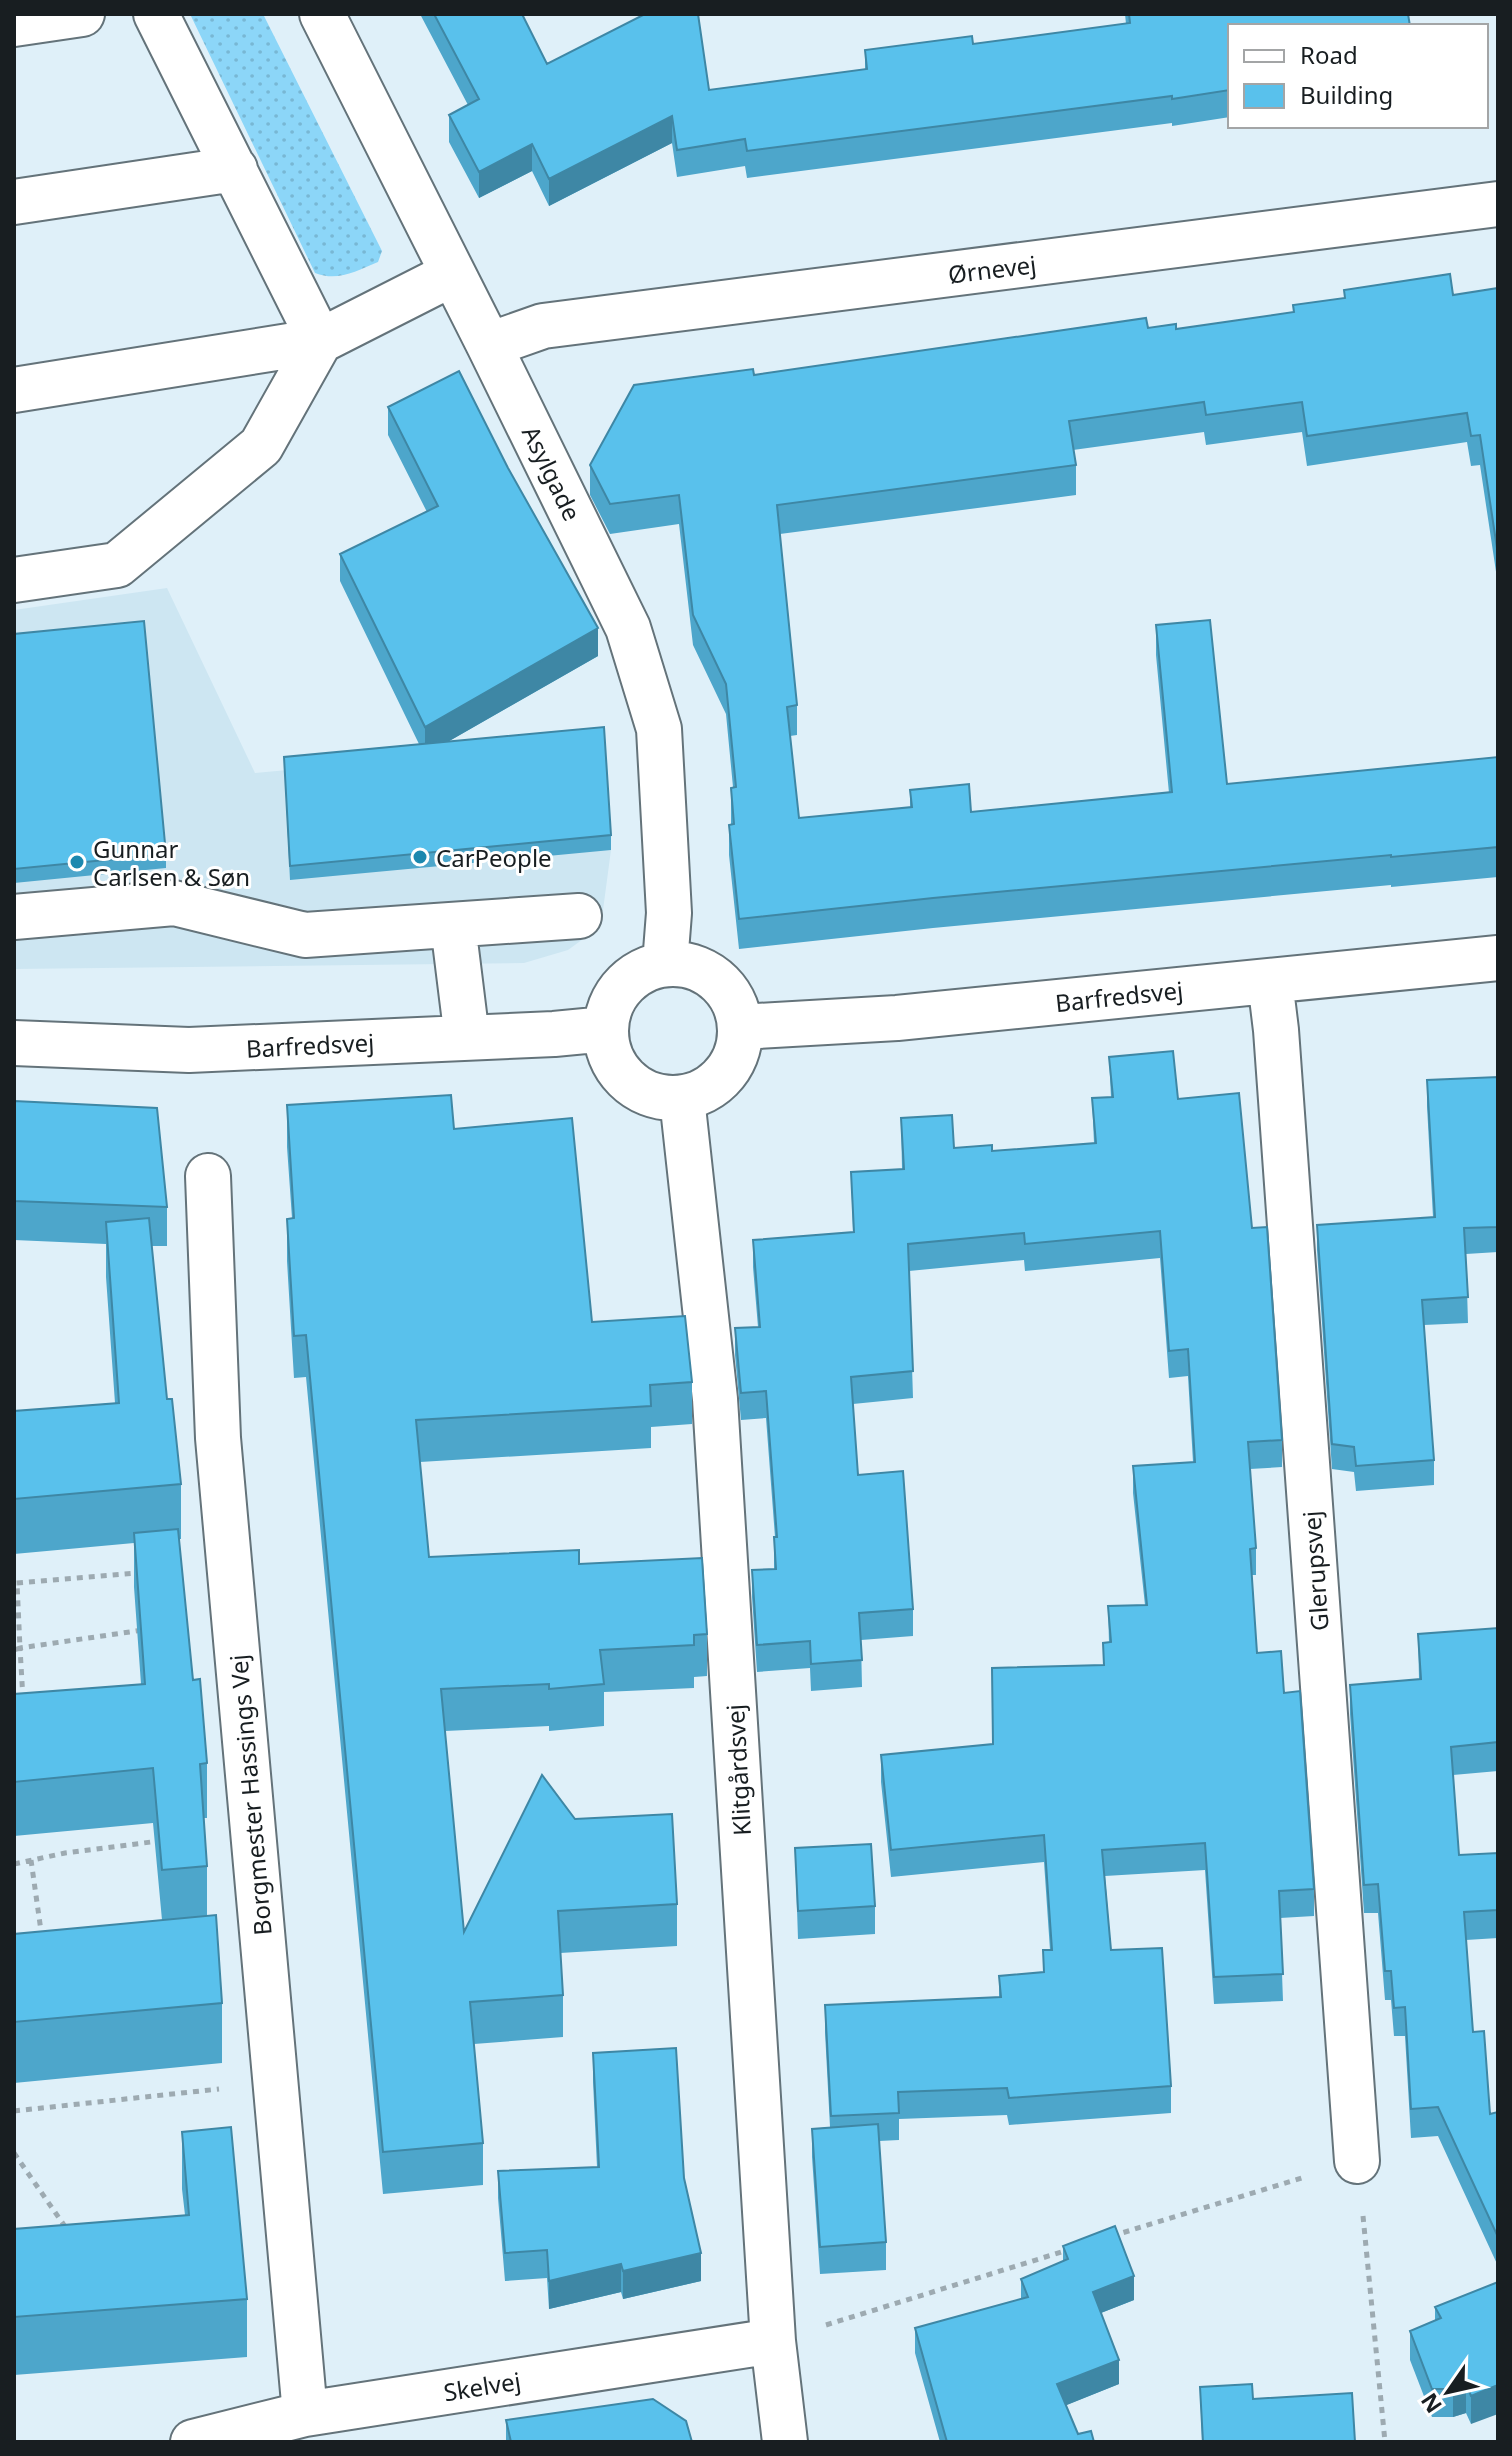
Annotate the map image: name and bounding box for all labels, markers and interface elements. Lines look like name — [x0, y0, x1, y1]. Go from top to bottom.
legend — [1228, 24, 1488, 128]
text: Road — [1300, 38, 1358, 71]
text: Building — [1300, 78, 1393, 111]
street label: Ørnevej — [946, 247, 1038, 291]
street label: Asylgade — [515, 420, 589, 526]
place label: Gunnar Carlsen & Søn — [93, 832, 250, 893]
place label: CarPeople — [436, 841, 552, 874]
marker: CarPeople — [411, 848, 429, 866]
marker: Gunnar Carlsen & Søn — [68, 853, 86, 871]
street label: Barfredsvej — [1053, 973, 1185, 1019]
street label: Barfredsvej — [245, 1025, 375, 1065]
street label: Glerupsvej — [1294, 1510, 1336, 1632]
street label: Borgmester Hassings Vej — [221, 1653, 279, 1937]
street label: Klitgårdsvej — [718, 1703, 758, 1837]
north arrow — [1408, 2352, 1488, 2432]
street label: Skelvej — [441, 2364, 523, 2408]
text: N — [1413, 2388, 1448, 2420]

